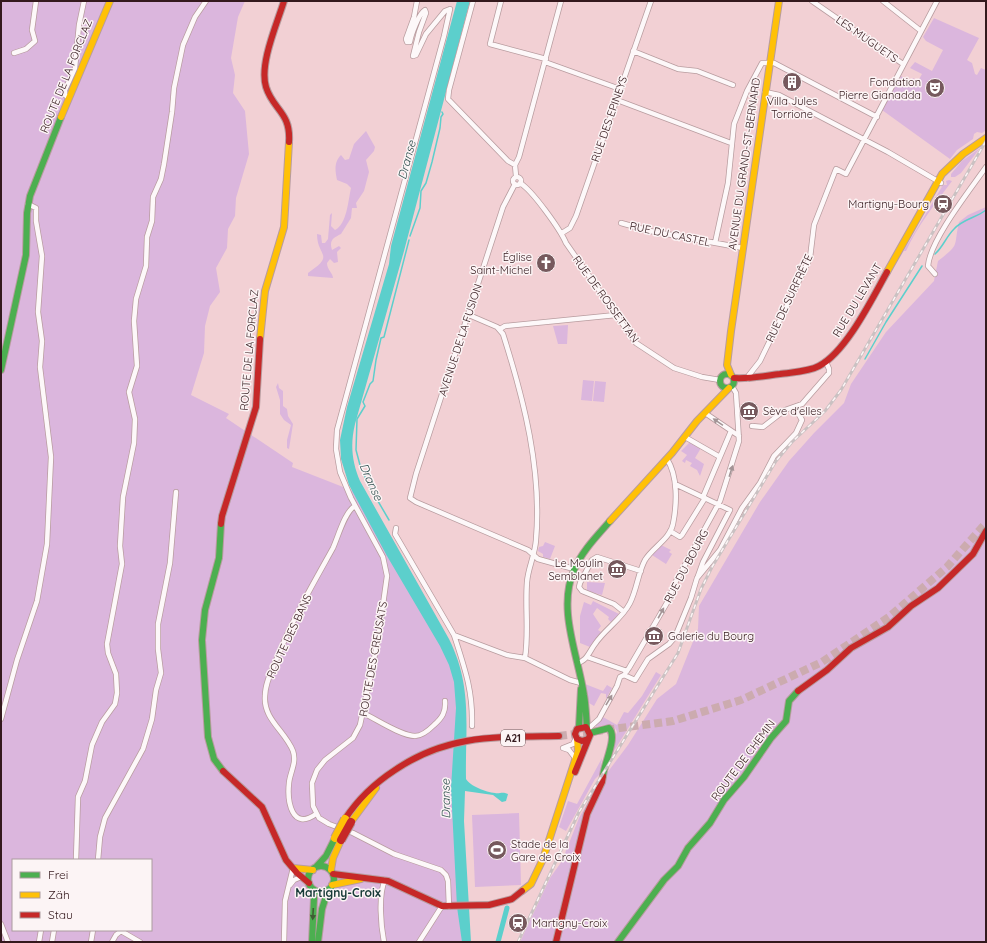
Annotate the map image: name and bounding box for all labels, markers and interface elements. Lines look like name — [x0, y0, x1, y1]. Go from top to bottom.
street label: LES MUGUETS — [833, 12, 901, 66]
street label: ROUTE DE LA FORCLAZ — [37, 17, 95, 135]
building icon: Villa Jules Torrione — [781, 71, 803, 93]
street label: RUE DES EPINEYS — [588, 74, 630, 164]
place label: Fondation Pierre Gianadda — [839, 75, 921, 102]
street label: AVENUE DU GRAND-ST-BERNARD — [725, 77, 763, 251]
theatre icon: Fondation Pierre Gianadda — [924, 77, 946, 99]
place label: Villa Jules Torrione — [767, 94, 817, 121]
water label: Dranse — [394, 138, 419, 181]
station icon: Martigny-Bourg — [932, 193, 954, 215]
place label: Martigny-Bourg — [848, 197, 929, 211]
street label: RUE DU CASTEL — [628, 219, 712, 249]
place label: Église Saint-Michel — [470, 250, 532, 277]
church icon: Église Saint-Michel — [535, 252, 557, 274]
street label: RUE DE SURFRÊTE — [762, 252, 816, 344]
street label: RUE DE ROSSETTAN — [570, 253, 642, 345]
street label: RUE DU LEVANT — [829, 260, 885, 340]
street label: AVENUE DE LA FUSION — [435, 282, 485, 398]
street label: ROUTE DE LA FORCLAZ — [237, 289, 261, 411]
museum icon: Sève d'elles — [738, 400, 760, 422]
place label: Sève d'elles — [763, 404, 822, 418]
one-way arrow — [713, 418, 723, 426]
water label: Dranse — [357, 461, 387, 504]
one-way arrow — [728, 465, 734, 477]
street label: RUE DU BOURG — [661, 527, 711, 605]
place label: Le Moulin Semblanet — [548, 556, 603, 583]
museum icon: Le Moulin Semblanet — [606, 558, 628, 580]
street label: ROUTE DES BANS — [263, 592, 315, 680]
street label: ROUTE DES CREUSATS — [356, 600, 390, 718]
one-way arrow — [657, 607, 664, 619]
museum icon: Galerie du Bourg — [643, 625, 665, 647]
place label: Galerie du Bourg — [668, 629, 754, 643]
one-way arrow — [605, 694, 612, 706]
street label: ROUTE DE CHEMIN — [708, 717, 778, 803]
road number: A21 — [501, 730, 525, 746]
water label: Dranse — [438, 778, 453, 819]
place label: Stade de la Gare de Croix — [511, 837, 580, 864]
sports icon: Stade de la Gare de Croix — [486, 839, 508, 861]
legend — [12, 859, 152, 931]
text: Frei — [48, 867, 68, 882]
district label: Martigny-Croix — [295, 885, 381, 900]
text: Zäh — [48, 887, 70, 902]
text: Stau — [48, 907, 73, 922]
one-way arrow — [310, 908, 316, 921]
station icon: Martigny-Croix — [507, 912, 529, 934]
place label: Martigny-Croix — [532, 916, 607, 930]

